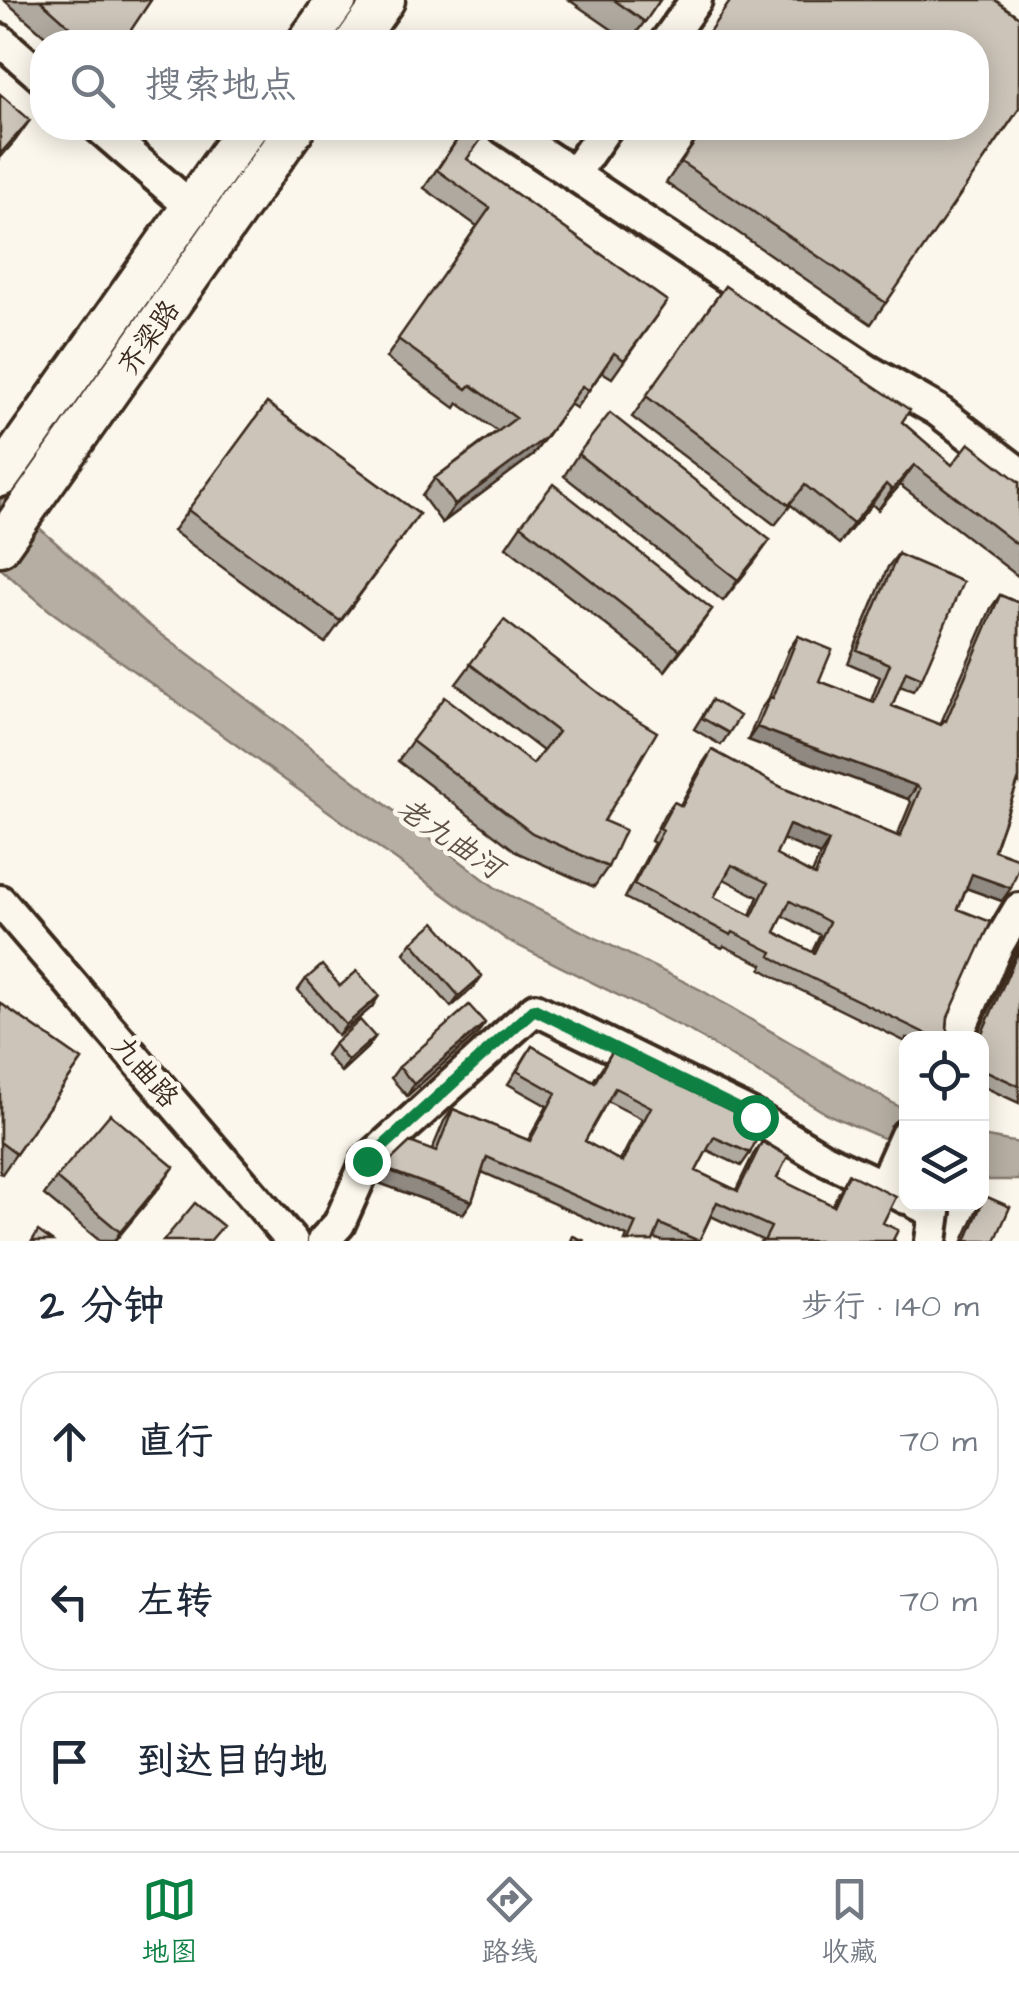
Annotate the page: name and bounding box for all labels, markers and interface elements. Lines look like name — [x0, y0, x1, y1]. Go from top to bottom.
search box — [30, 30, 989, 140]
icon: search — [65, 58, 120, 113]
text: 搜索地点 — [145, 60, 297, 112]
street label: 齐梁路 — [109, 292, 189, 383]
water label: 老九曲河 — [388, 788, 515, 893]
street label: 九曲路 — [103, 1027, 187, 1116]
map controls — [899, 1031, 989, 1211]
button: locate — [899, 1031, 989, 1121]
route start — [733, 1095, 779, 1141]
button: layers — [899, 1121, 989, 1211]
route end — [345, 1139, 391, 1185]
text: 2 分钟 — [40, 1278, 165, 1336]
text: 步行 · 140 m — [801, 1284, 979, 1329]
icon: ahead — [42, 1414, 97, 1469]
text: 直行 — [137, 1416, 213, 1468]
text: 70 m — [899, 1419, 977, 1464]
icon: left — [42, 1574, 97, 1629]
text: 左转 — [137, 1576, 213, 1628]
text: 70 m — [899, 1579, 977, 1624]
icon: arrive — [42, 1734, 97, 1789]
text: 到达目的地 — [137, 1736, 327, 1788]
tab: 地图 — [142, 1872, 198, 1972]
tab: 路线 — [481, 1872, 537, 1972]
tab: 收藏 — [821, 1872, 877, 1972]

